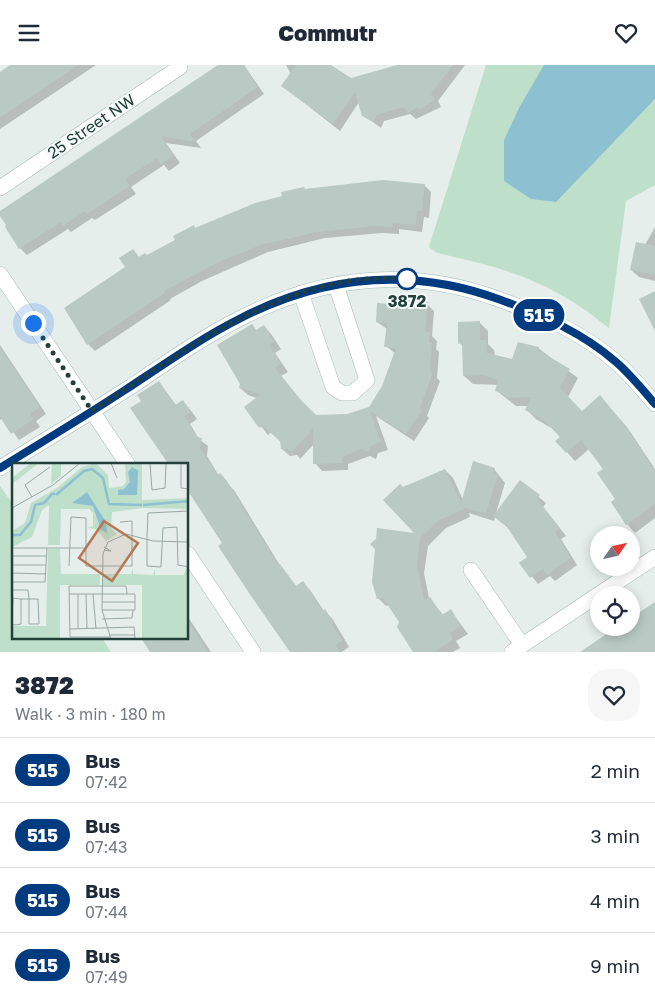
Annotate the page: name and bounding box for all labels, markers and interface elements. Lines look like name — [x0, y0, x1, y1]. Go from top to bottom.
icon: menu — [15, 19, 43, 47]
text: Commutr — [278, 19, 377, 46]
icon: heart — [612, 19, 640, 47]
street label: 25 Street NW — [43, 89, 139, 163]
marker: 3872 — [396, 268, 418, 290]
place label: 3872 — [388, 291, 426, 311]
line badge: 515 — [510, 299, 568, 331]
text: 515 — [523, 304, 555, 326]
your location — [21, 311, 46, 336]
inset map — [12, 463, 189, 639]
north arrow — [590, 526, 640, 576]
map controls — [590, 526, 640, 636]
button: locate — [590, 586, 640, 636]
button: heart — [588, 669, 640, 721]
text: 3872 — [15, 670, 74, 699]
text: Walk · 3 min · 180 m — [15, 704, 166, 724]
text: Bus — [85, 749, 120, 772]
text: 515 — [27, 759, 58, 781]
text: 2 min — [591, 759, 640, 782]
text: 07:42 — [85, 772, 127, 792]
text: Bus — [85, 814, 120, 837]
text: 515 — [27, 824, 58, 846]
text: 3 min — [591, 824, 640, 847]
text: 07:43 — [85, 837, 127, 857]
text: Bus — [85, 879, 120, 902]
text: 515 — [27, 889, 58, 911]
text: 4 min — [590, 889, 640, 912]
text: 07:44 — [85, 902, 128, 922]
text: Bus — [85, 944, 120, 967]
text: 515 — [27, 954, 58, 976]
text: 9 min — [590, 954, 640, 977]
text: 07:49 — [85, 967, 128, 987]

